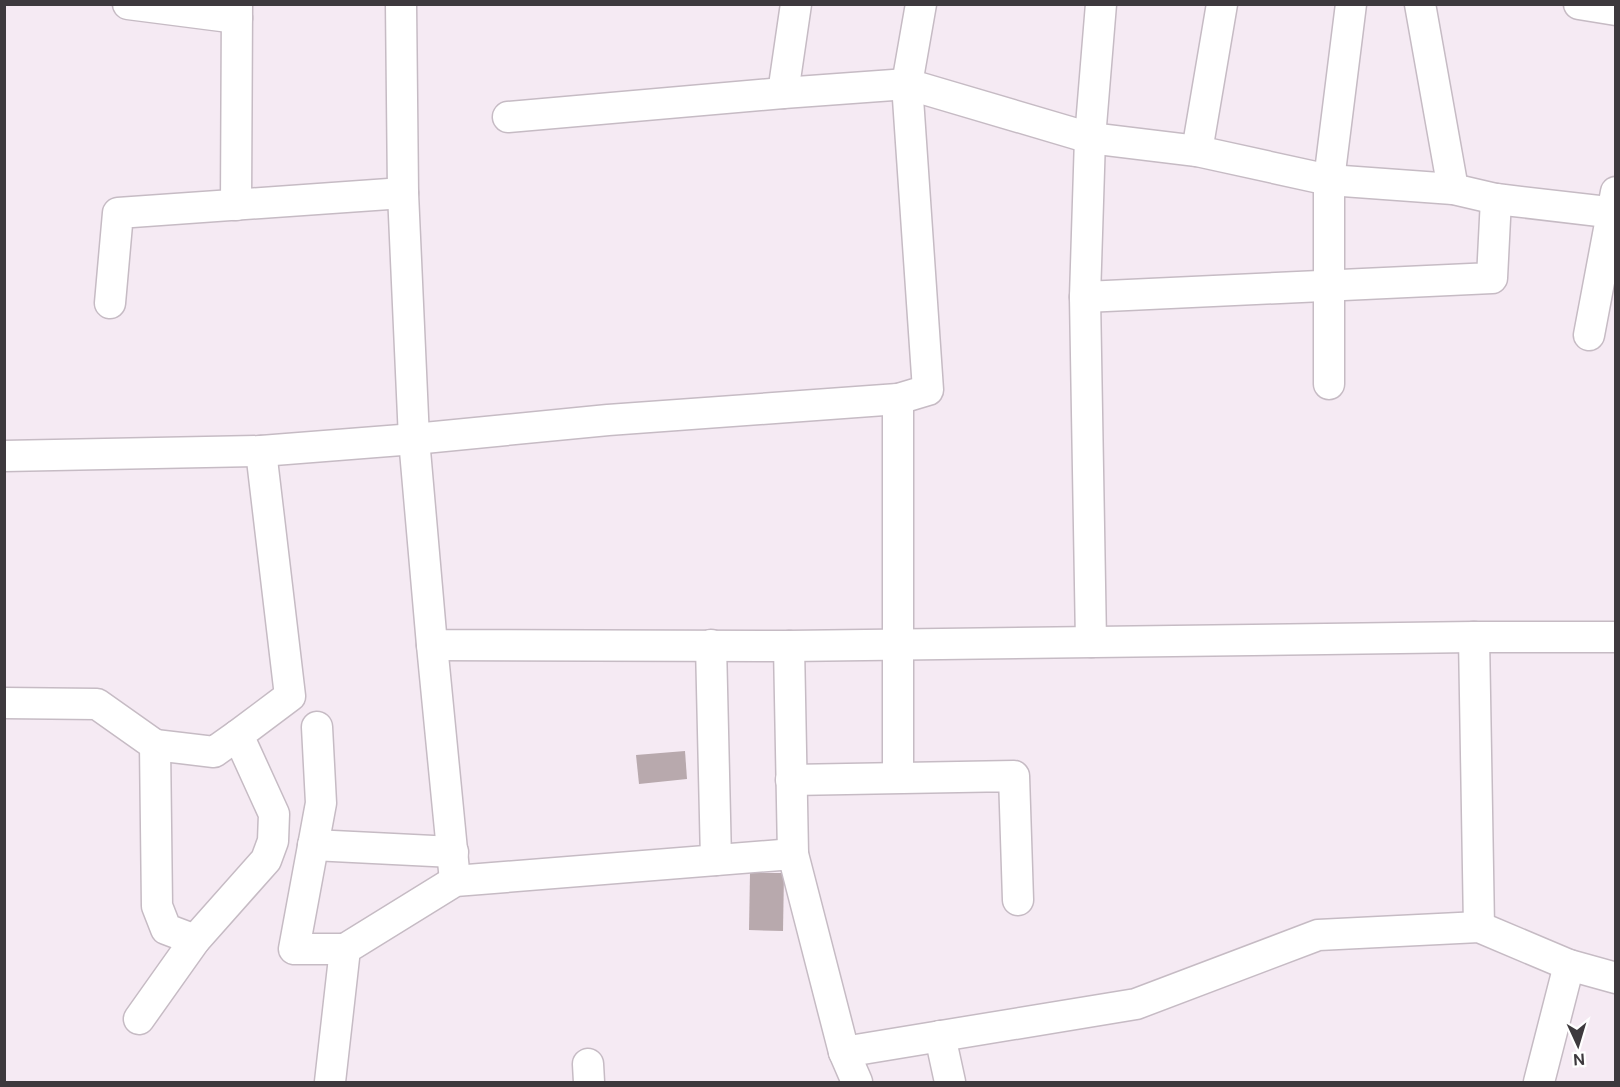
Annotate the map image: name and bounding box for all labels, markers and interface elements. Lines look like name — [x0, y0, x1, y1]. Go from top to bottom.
north arrow — [1548, 1015, 1608, 1075]
text: N — [1572, 1049, 1586, 1070]

